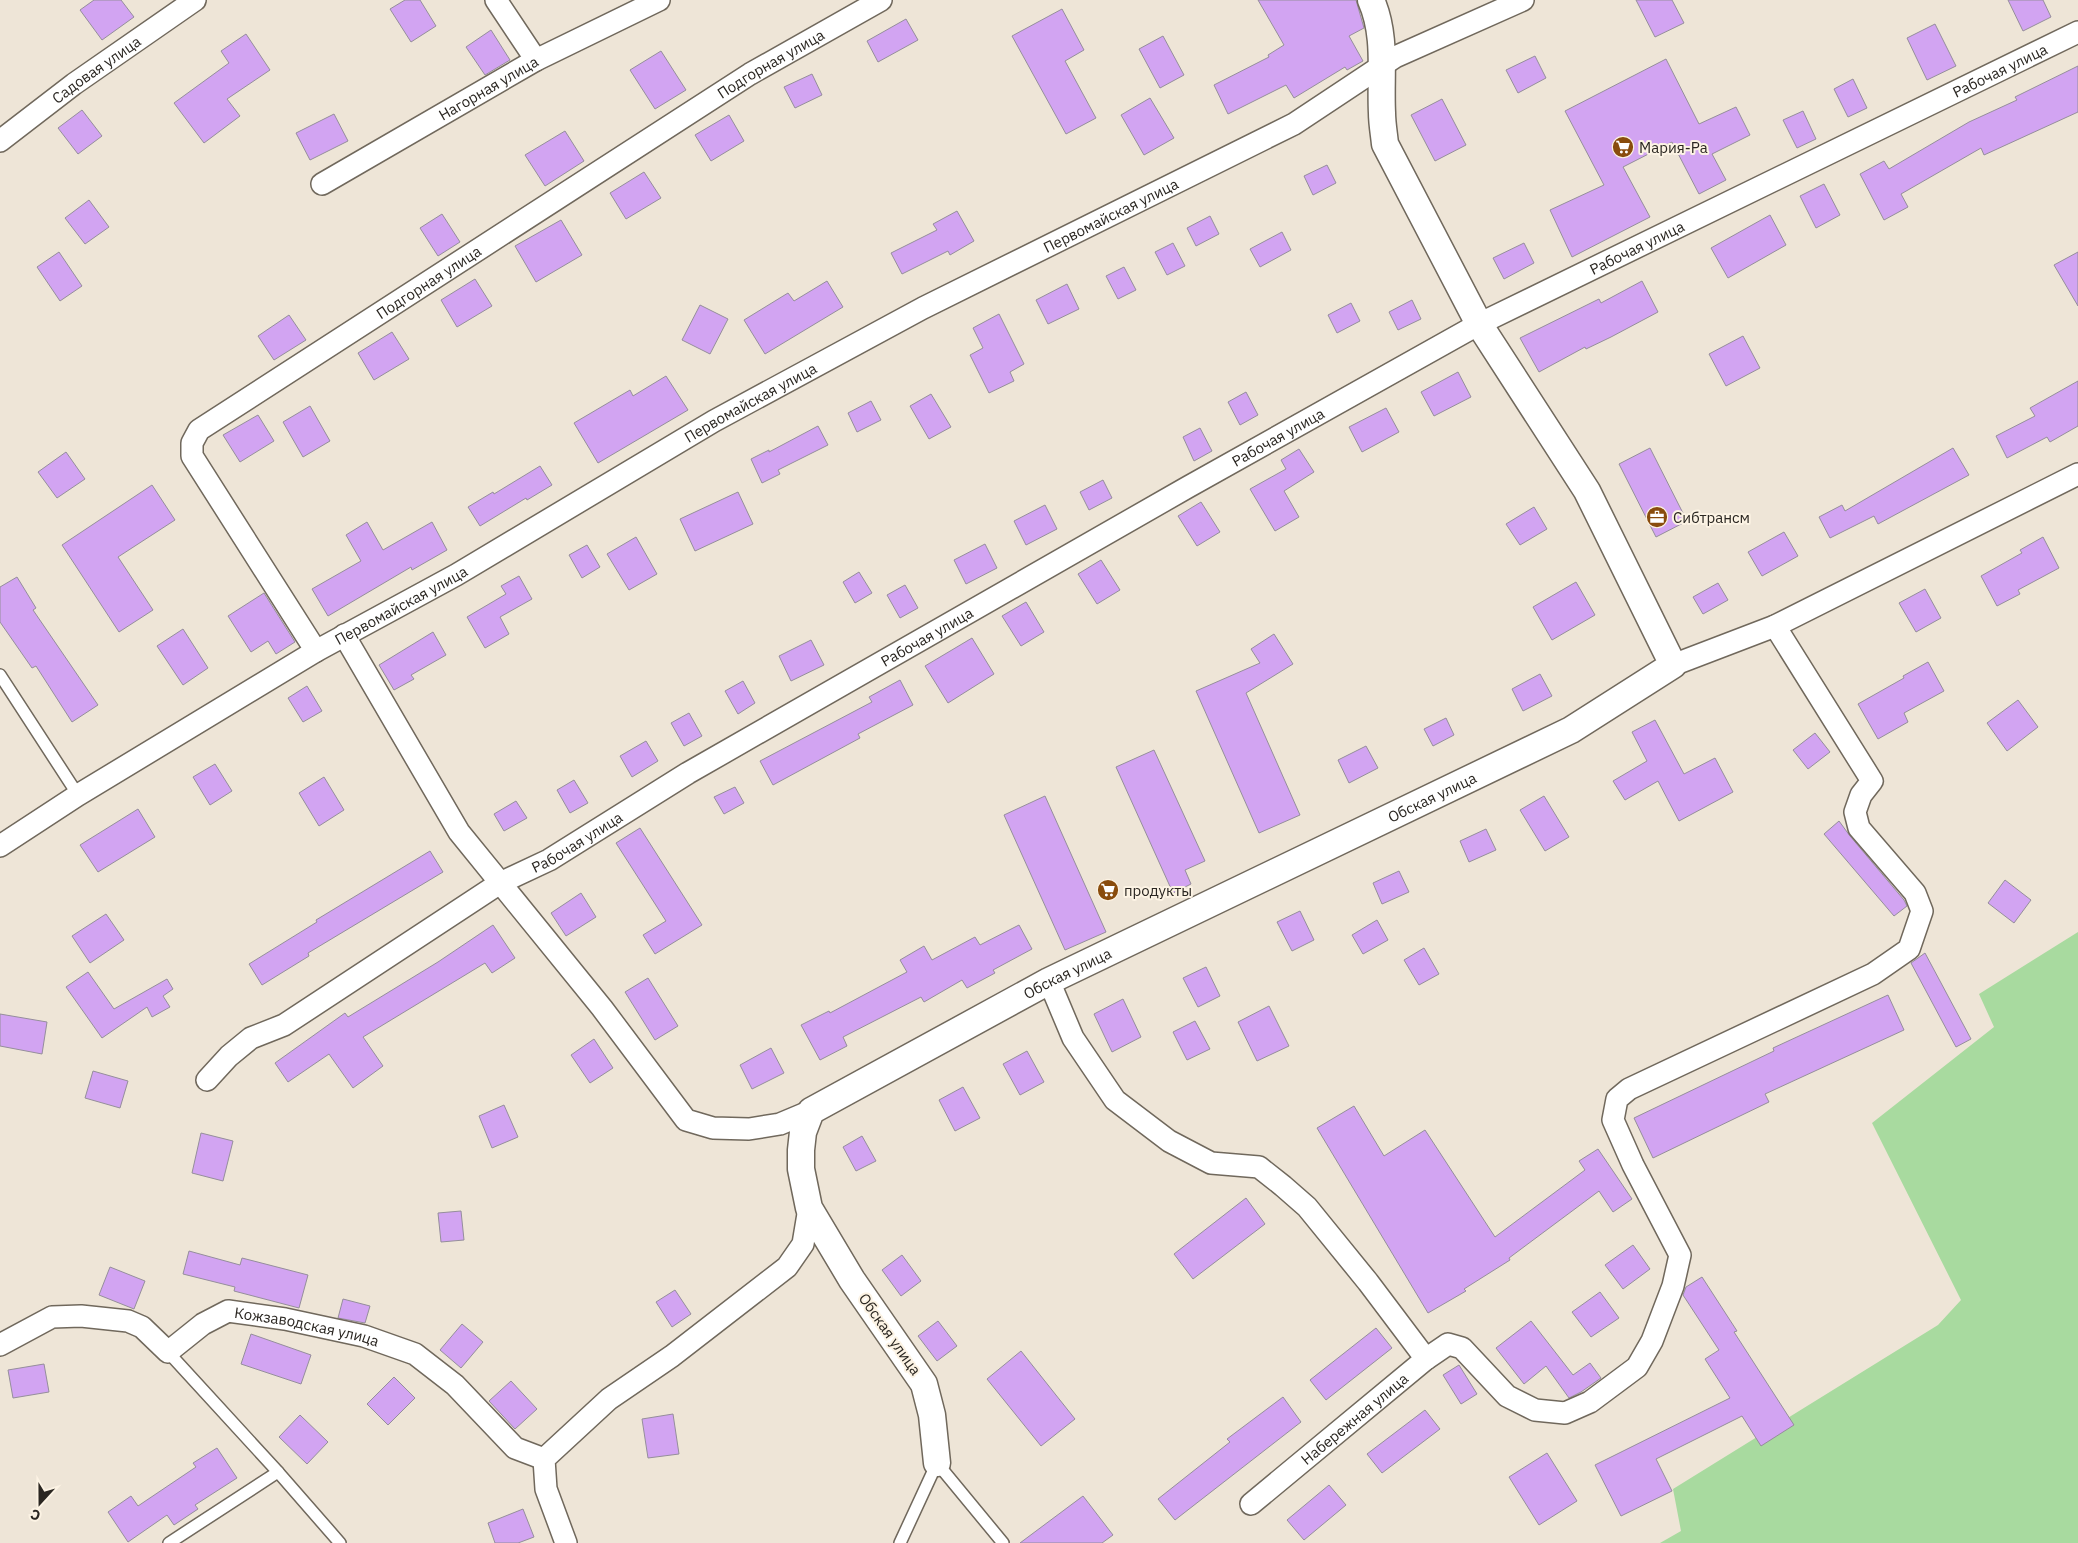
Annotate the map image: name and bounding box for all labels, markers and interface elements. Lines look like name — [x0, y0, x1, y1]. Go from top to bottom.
street label: Подгорная улица — [713, 25, 828, 102]
street label: Садовая улица — [48, 31, 144, 107]
street label: Рабочая улица — [1949, 39, 2050, 101]
street label: Нагорная улица — [435, 51, 541, 124]
supermarket icon: Мария-Ра — [1611, 135, 1635, 159]
place label: Мария-Ра — [1639, 138, 1708, 157]
street label: Первомайская улица — [1040, 174, 1181, 256]
street label: Рабочая улица — [1586, 216, 1687, 278]
street label: Подгорная улица — [372, 241, 484, 323]
street label: Первомайская улица — [681, 358, 820, 446]
street label: Рабочая улица — [1228, 403, 1327, 470]
office icon: Сибтрансм — [1645, 505, 1669, 529]
place label: Сибтрансм — [1673, 508, 1750, 527]
street label: Первомайская улица — [331, 561, 471, 649]
street label: Рабочая улица — [877, 603, 976, 670]
street label: Обская улица — [1384, 768, 1479, 826]
street label: Рабочая улица — [528, 807, 626, 877]
supermarket icon: продукты — [1096, 878, 1120, 902]
place label: продукты — [1124, 881, 1192, 900]
street label: Обская улица — [1020, 943, 1114, 1003]
street label: Обская улица — [855, 1289, 925, 1379]
street label: Кожзаводская улица — [233, 1303, 382, 1350]
street label: Набережная улица — [1297, 1369, 1412, 1468]
north arrow — [15, 1478, 65, 1528]
text: С — [28, 1505, 43, 1525]

